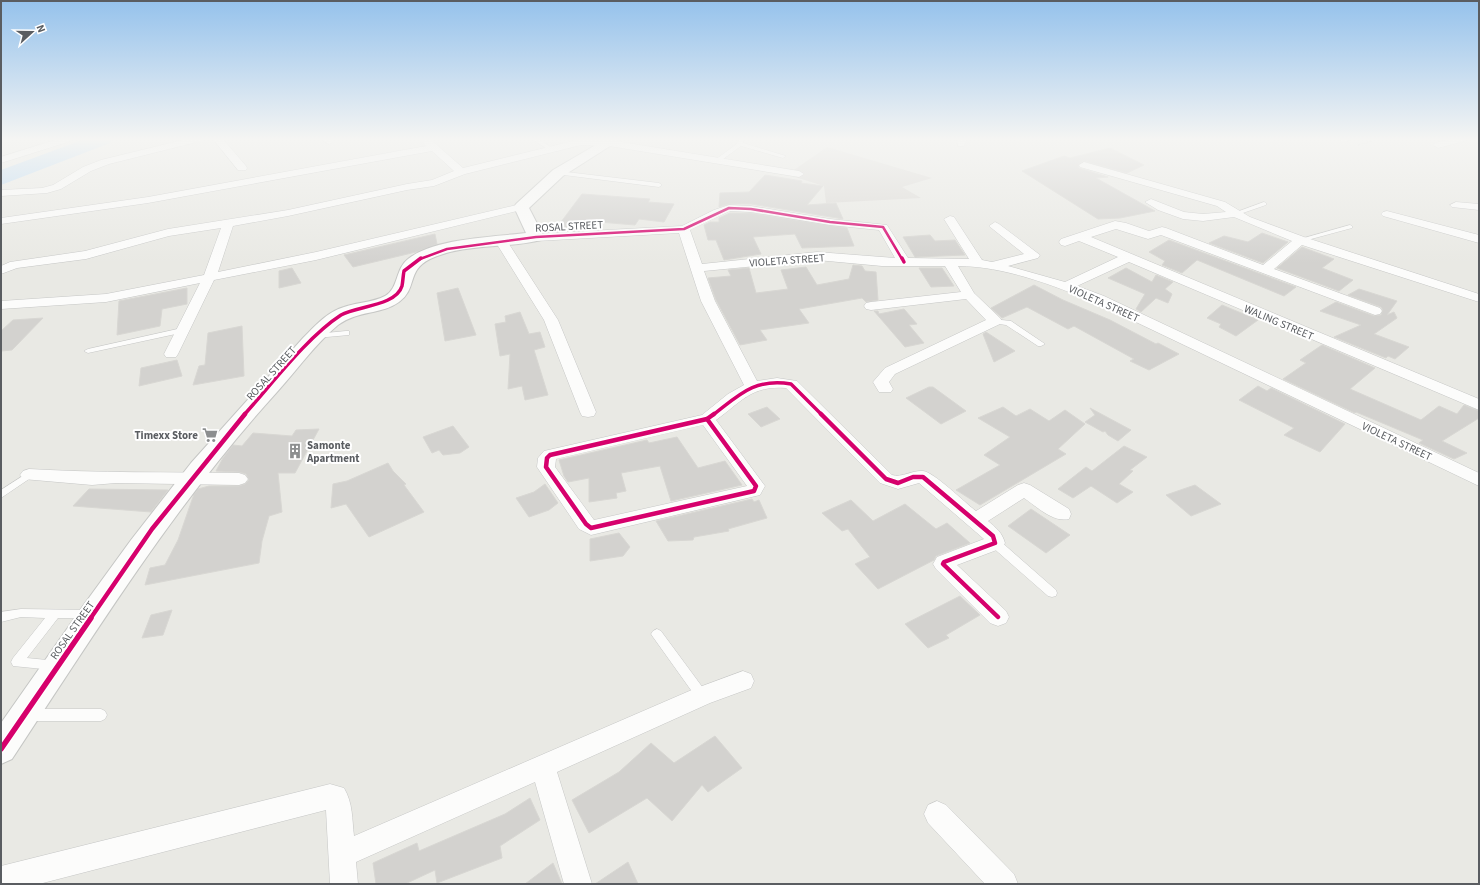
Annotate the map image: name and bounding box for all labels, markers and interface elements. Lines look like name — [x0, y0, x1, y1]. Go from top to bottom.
north arrow — [12, 12, 52, 52]
text: N — [33, 22, 49, 35]
street label: ROSAL STREET — [535, 217, 604, 236]
street label: VIOLETA STREET — [749, 250, 826, 271]
street label: VIOLETA STREET — [1066, 281, 1142, 326]
street label: WALING STREET — [1242, 301, 1316, 344]
street label: ROSAL STREET — [243, 343, 300, 404]
street label: VIOLETA STREET — [1359, 419, 1434, 464]
supermarket icon: Timexx Store — [201, 426, 219, 444]
place label: Timexx Store — [135, 428, 198, 443]
place label: Samonte Apartment — [306, 438, 360, 466]
building icon: Samonte Apartment — [286, 442, 304, 460]
street label: ROSAL STREET — [47, 598, 98, 663]

